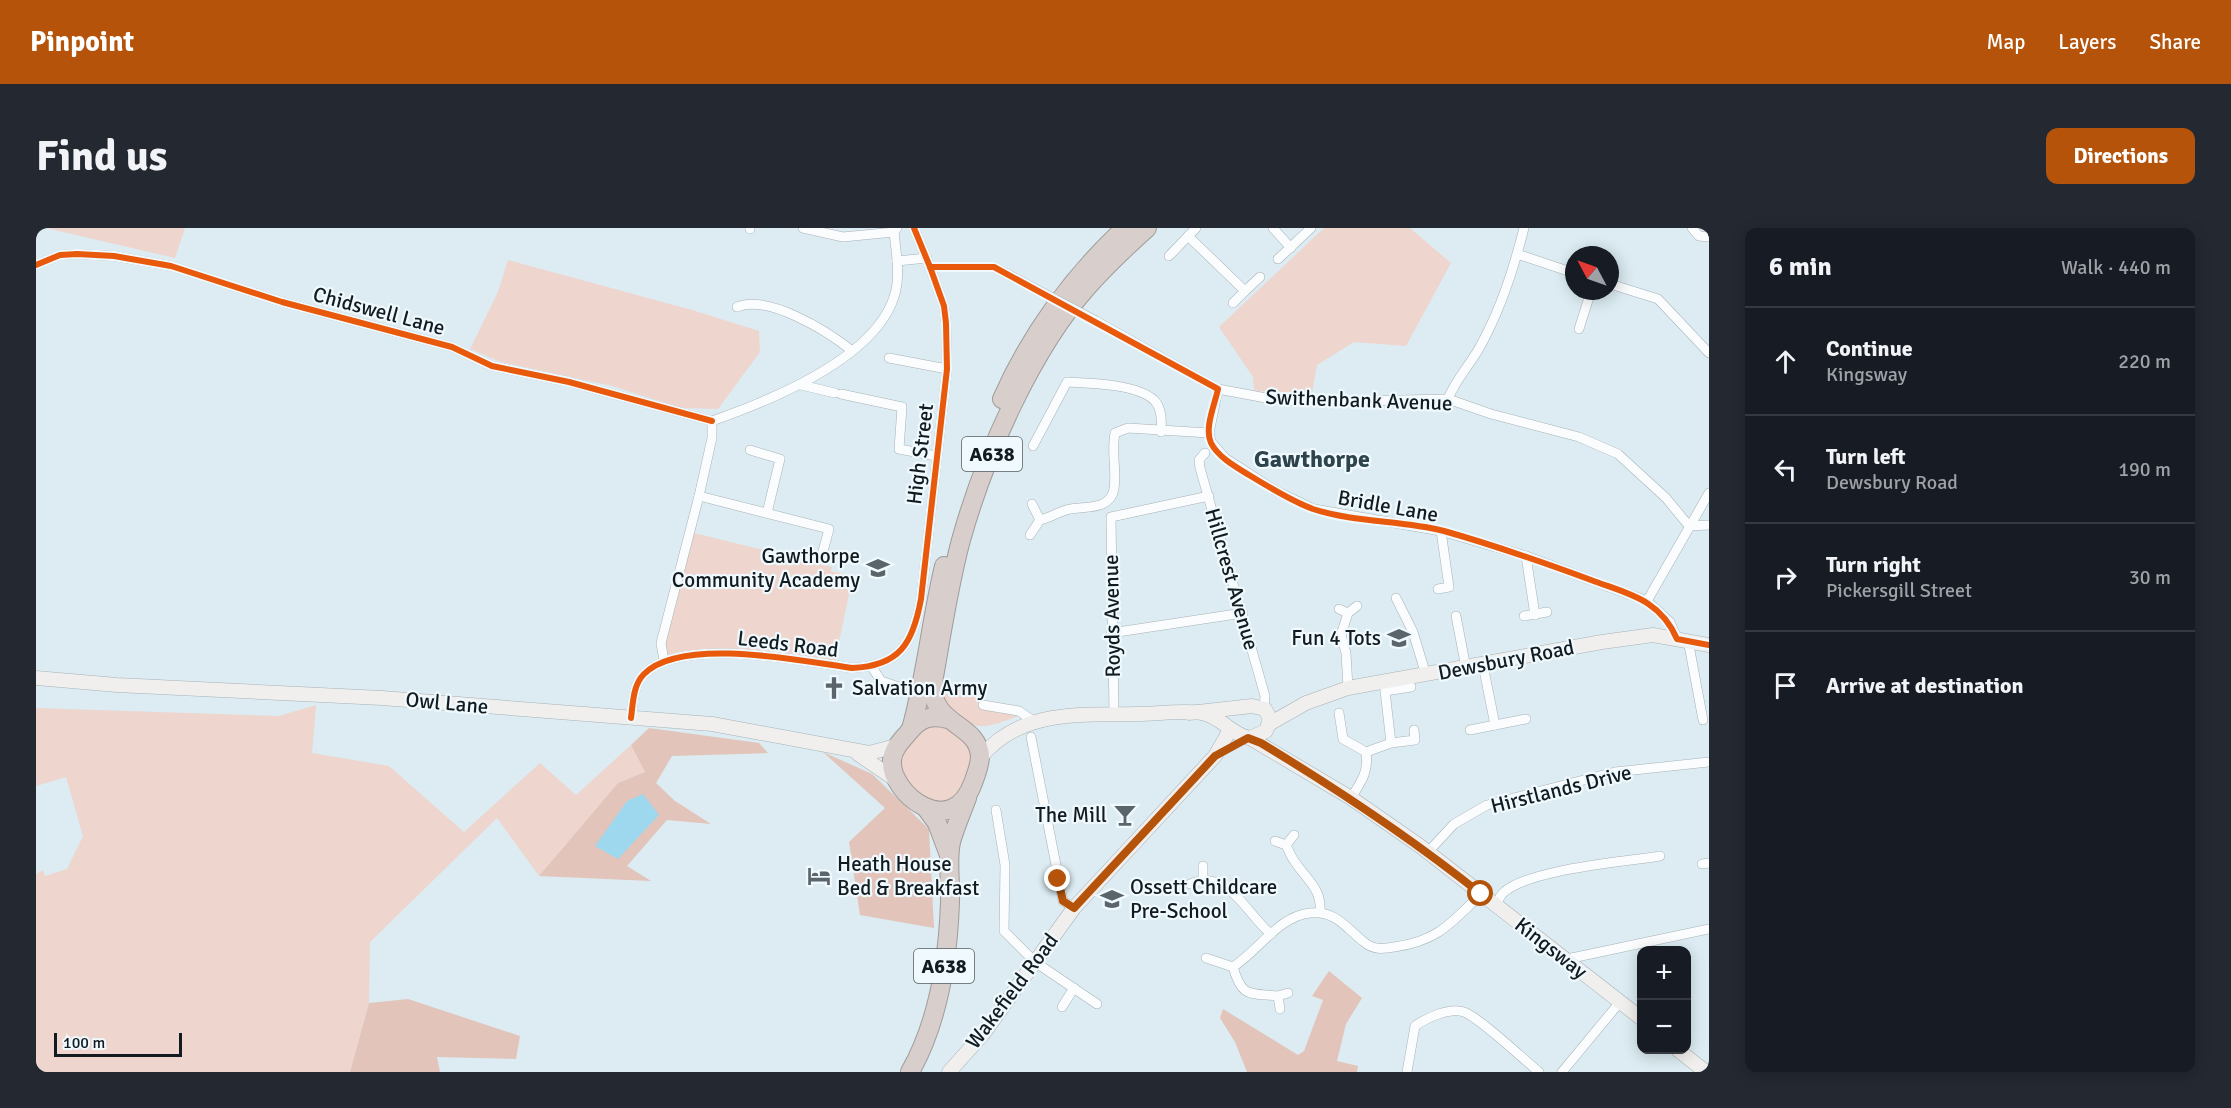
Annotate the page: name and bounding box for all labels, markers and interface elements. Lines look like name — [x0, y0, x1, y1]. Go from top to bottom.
text: Pinpoint — [30, 25, 134, 59]
text: Map — [1987, 29, 2025, 55]
text: Layers — [2058, 29, 2116, 55]
text: Share — [2149, 29, 2201, 55]
button: Directions — [2046, 128, 2195, 184]
text: Find us — [36, 131, 167, 182]
north arrow — [1565, 246, 1619, 300]
text: 6 min — [1769, 251, 1832, 283]
text: Walk · 440 m — [2061, 255, 2171, 280]
street label: Chidswell Lane — [310, 281, 448, 341]
text: Continue — [1826, 335, 1913, 362]
icon: ahead — [1769, 345, 1802, 378]
text: 220 m — [2118, 349, 2171, 374]
text: Kingsway — [1826, 362, 1907, 387]
street label: Swithenbank Avenue — [1265, 384, 1453, 416]
street label: High Street — [901, 402, 939, 506]
road number: A638 — [962, 437, 1022, 471]
text: Turn left — [1826, 443, 1906, 470]
district label: Gawthorpe — [1254, 444, 1370, 474]
icon: left — [1769, 453, 1802, 486]
text: 190 m — [2118, 457, 2171, 482]
text: Dewsbury Road — [1826, 470, 1958, 495]
street label: Bridle Lane — [1336, 484, 1440, 528]
street label: Hillcrest Avenue — [1199, 505, 1265, 653]
place label: Gawthorpe Community Academy — [672, 543, 860, 593]
text: Turn right — [1826, 551, 1921, 578]
street label: Royds Avenue — [1098, 554, 1126, 678]
school or university icon: Gawthorpe Community Academy — [865, 555, 891, 581]
icon: right — [1769, 561, 1802, 594]
text: 30 m — [2129, 565, 2171, 590]
text: Pickersgill Street — [1826, 578, 1972, 603]
street label: Leeds Road — [736, 625, 840, 663]
place label: Fun 4 Tots — [1291, 625, 1381, 651]
school or university icon: Fun 4 Tots — [1386, 625, 1412, 651]
street label: Dewsbury Road — [1436, 634, 1576, 686]
icon: arrive — [1769, 669, 1802, 702]
text: Arrive at destination — [1826, 672, 2023, 699]
church icon: Salvation Army — [821, 675, 847, 701]
place label: Salvation Army — [852, 675, 987, 701]
street label: Owl Lane — [404, 686, 490, 720]
street label: Hirstlands Drive — [1488, 759, 1634, 819]
place label: The Mill — [1035, 802, 1107, 828]
bar icon: The Mill — [1112, 802, 1138, 828]
place label: Heath House Bed & Breakfast — [837, 851, 979, 901]
hotel icon: Heath House Bed & Breakfast — [806, 863, 832, 889]
route end — [1044, 865, 1070, 891]
place label: Ossett Childcare Pre-School — [1130, 874, 1277, 924]
route start — [1467, 880, 1493, 906]
school or university icon: Ossett Childcare Pre-School — [1099, 886, 1125, 912]
street label: Kingsway — [1509, 912, 1593, 985]
street label: Wakefield Road — [960, 928, 1064, 1054]
map controls — [1637, 946, 1691, 1054]
button: + — [1637, 946, 1691, 1000]
road number: A638 — [914, 949, 974, 983]
button: − — [1637, 1000, 1691, 1054]
scale bar — [54, 1030, 182, 1058]
text: 100 m — [63, 1033, 105, 1053]

